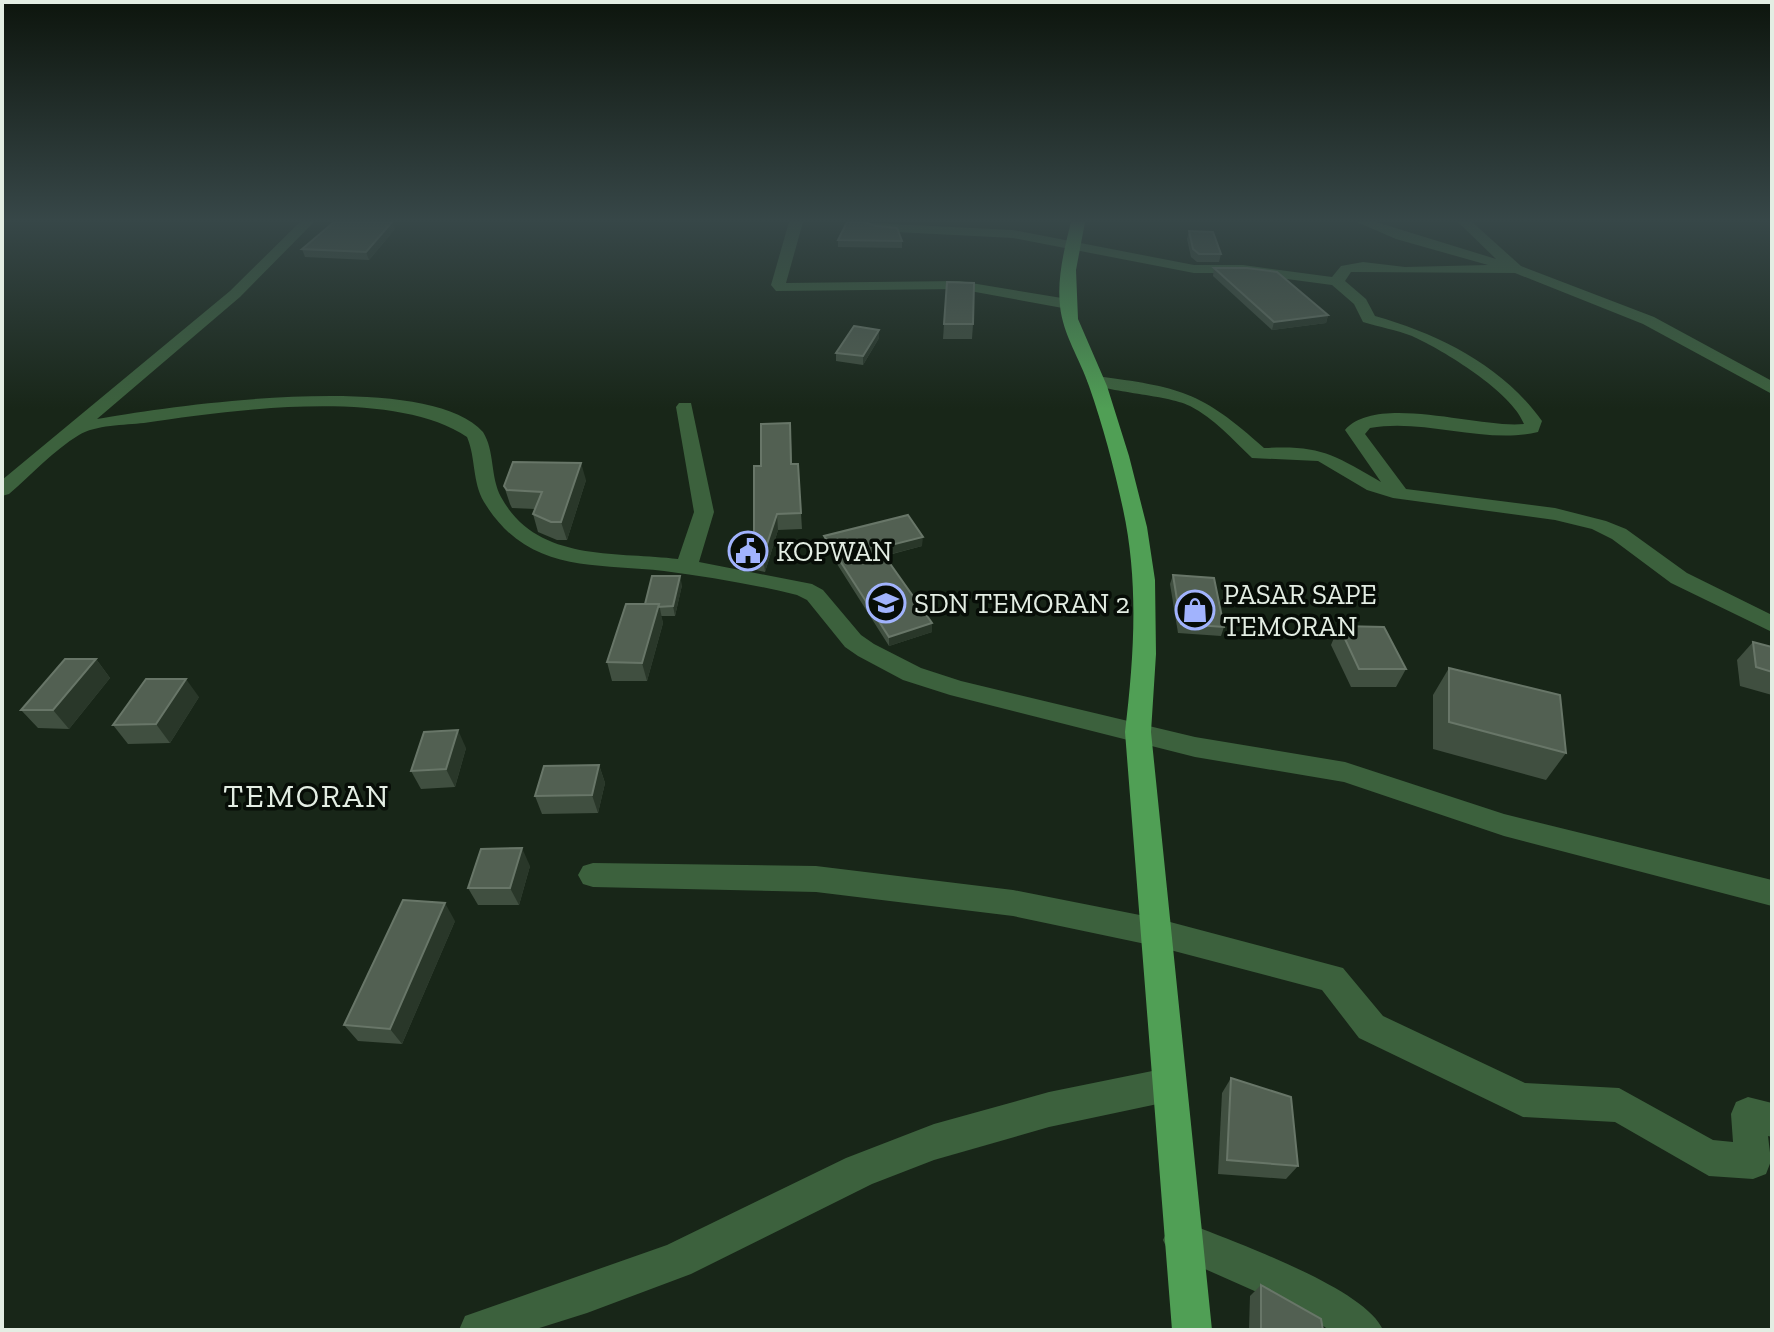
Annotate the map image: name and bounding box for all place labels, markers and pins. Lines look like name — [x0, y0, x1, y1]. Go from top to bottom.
public building icon: KOPWAN — [727, 530, 769, 572]
place label: KOPWAN — [776, 535, 892, 568]
place label: PASAR SAPE TEMORAN — [1223, 578, 1377, 643]
school or university icon: SDN TEMORAN 2 — [865, 582, 907, 624]
place label: SDN TEMORAN 2 — [914, 587, 1130, 620]
shop icon: PASAR SAPE TEMORAN — [1174, 589, 1216, 631]

